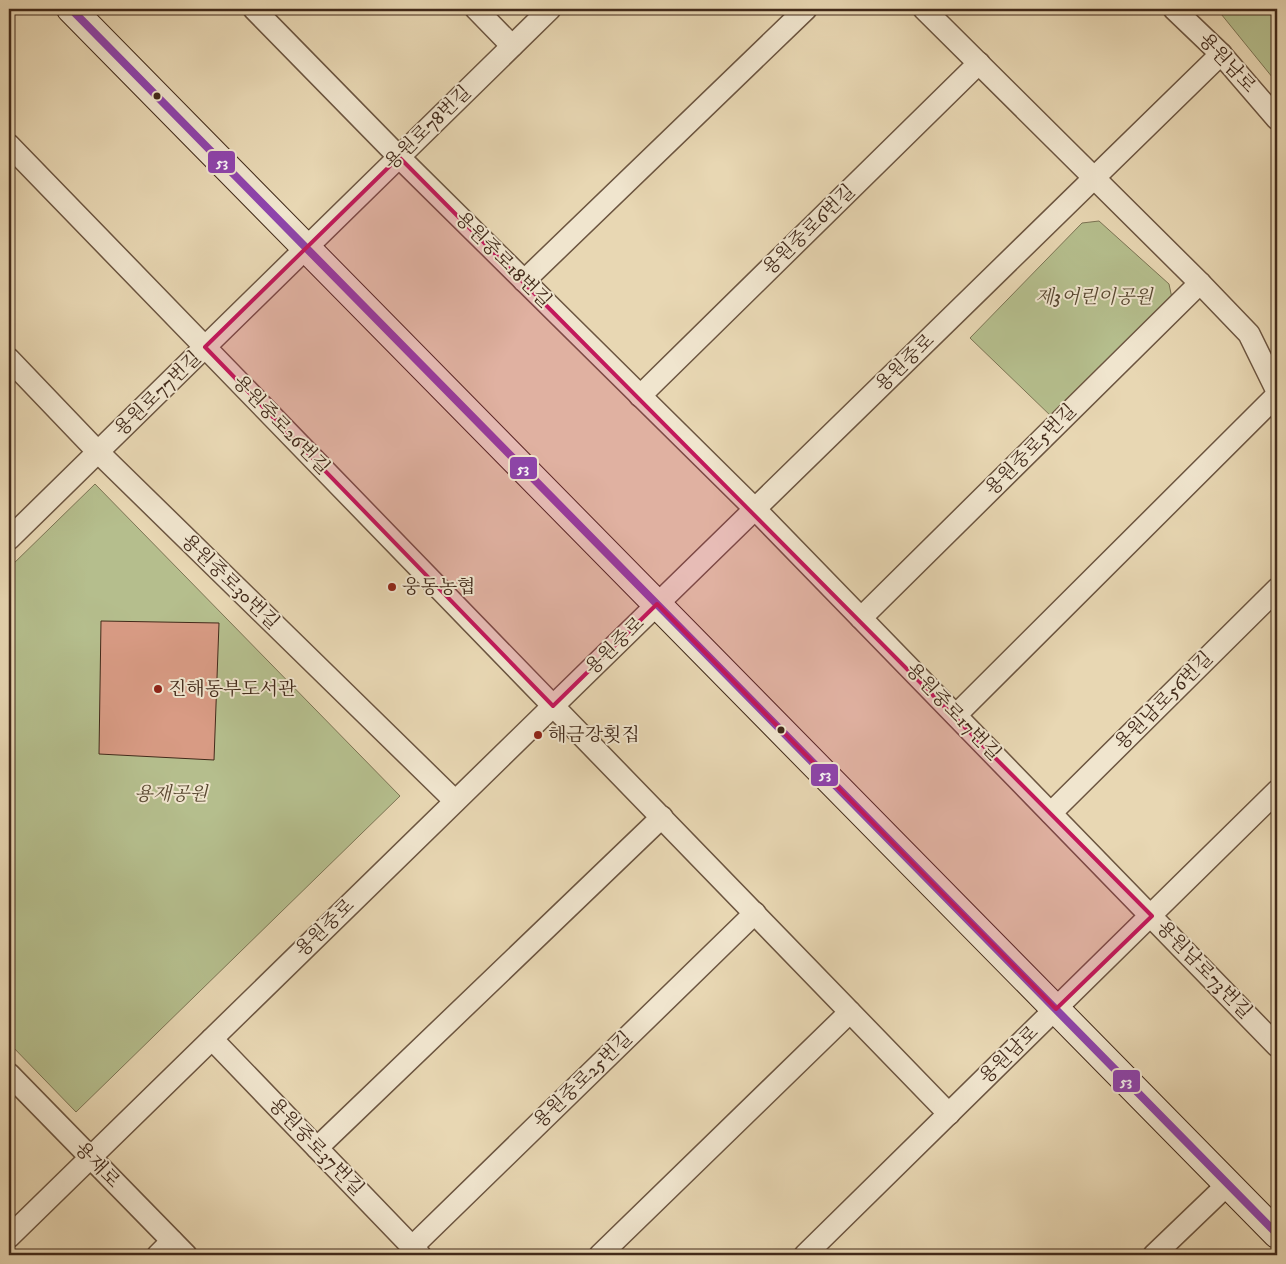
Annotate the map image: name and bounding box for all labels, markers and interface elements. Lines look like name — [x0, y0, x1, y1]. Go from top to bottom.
street label: 용원남로 — [1194, 28, 1260, 98]
street label: 용원로78번길 — [380, 81, 476, 175]
unlabelled marker — [152, 91, 162, 101]
line badge: 53 — [207, 150, 236, 174]
text: 53 — [215, 154, 228, 172]
street label: 용원중로6번길 — [758, 180, 860, 280]
street label: 용원중로18번길 — [450, 207, 556, 313]
park label: 제3어린이공원 — [1035, 286, 1154, 309]
street label: 용원중로 — [871, 329, 939, 397]
street label: 용원로77번길 — [110, 347, 206, 441]
street label: 용원중로26번길 — [228, 370, 334, 480]
street label: 용원중로5번길 — [981, 400, 1081, 500]
line badge: 53 — [509, 456, 538, 480]
text: 53 — [516, 460, 529, 478]
street label: 용원중로30번길 — [176, 529, 284, 635]
place label: 웅동농협 — [402, 576, 475, 599]
marker: 웅동농협 — [386, 581, 398, 593]
street label: 용원중로 — [581, 612, 649, 680]
street label: 용원남로56번길 — [1110, 647, 1218, 755]
street label: 용원중로17번길 — [901, 658, 1005, 766]
place label: 진해동부도서관 — [168, 678, 297, 701]
marker: 진해동부도서관 — [152, 683, 164, 695]
place label: 해금강횟집 — [548, 724, 640, 747]
unlabelled marker — [776, 725, 786, 735]
marker: 해금강횟집 — [532, 729, 544, 741]
line badge: 53 — [810, 763, 839, 787]
text: 53 — [818, 766, 831, 784]
park label: 용재공원 — [134, 783, 209, 806]
street label: 용원중로 — [291, 894, 359, 962]
street label: 용원남로73번길 — [1152, 916, 1256, 1024]
street label: 용원남로 — [975, 1021, 1043, 1089]
street label: 용원중로25번길 — [529, 1027, 637, 1133]
line badge: 53 — [1112, 1069, 1141, 1093]
text: 53 — [1119, 1073, 1132, 1091]
street label: 용원중로37번길 — [264, 1093, 368, 1201]
street label: 용재로 — [70, 1137, 124, 1193]

